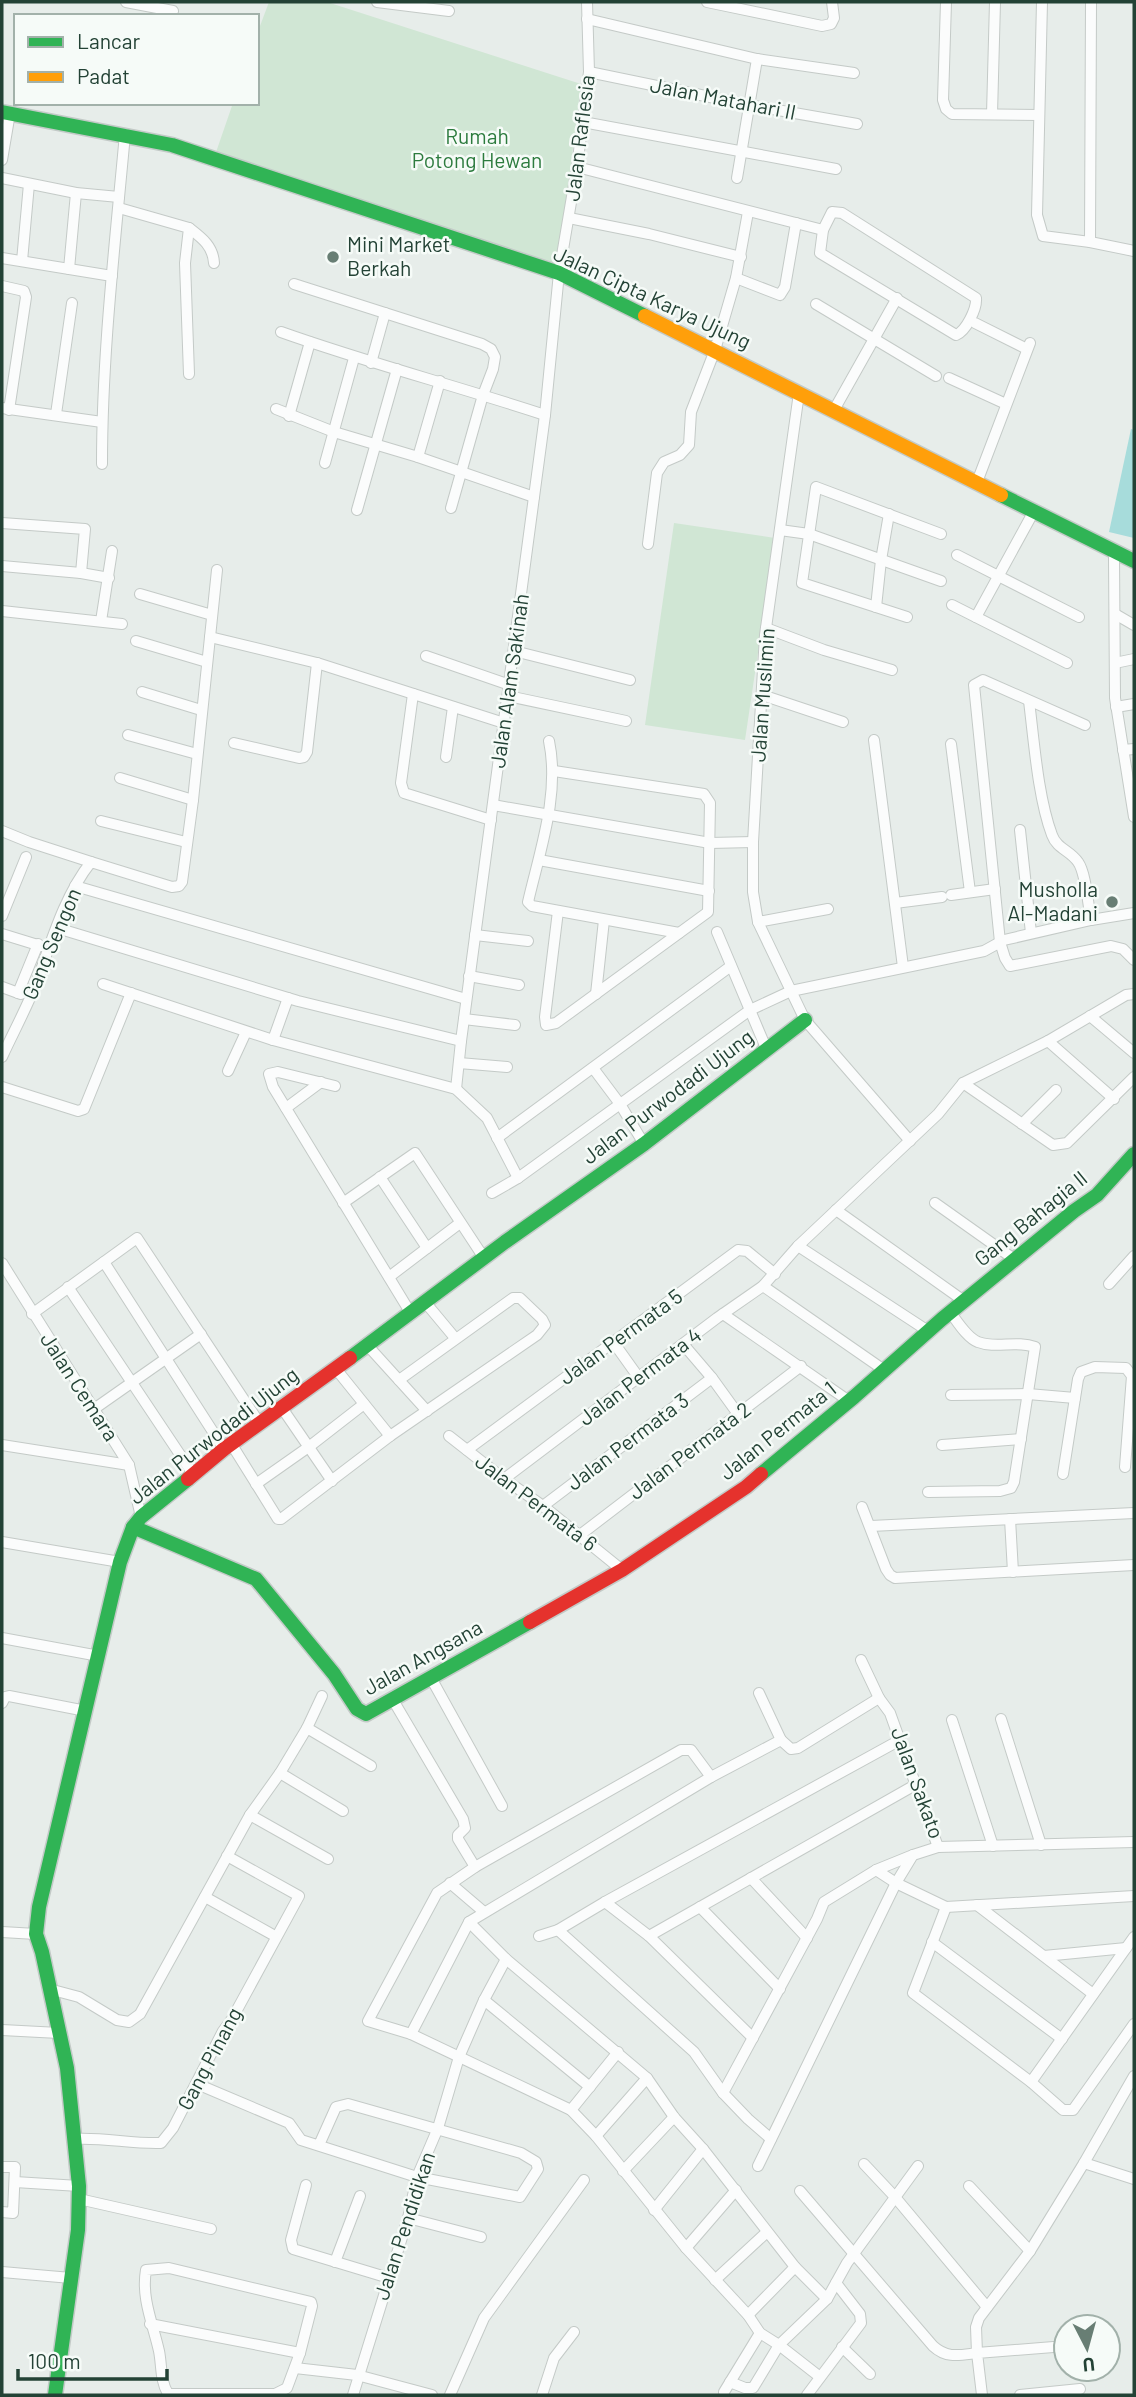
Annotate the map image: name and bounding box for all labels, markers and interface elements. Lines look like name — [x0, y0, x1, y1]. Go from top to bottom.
legend — [14, 14, 259, 105]
text: Lancar — [77, 28, 140, 53]
text: Padat — [77, 63, 130, 88]
street label: Jalan Matahari II — [648, 71, 798, 124]
street label: Jalan Raflesia — [558, 73, 599, 202]
park label: Rumah Potong Hewan — [412, 123, 542, 172]
place label: Mini Market Berkah — [347, 231, 450, 280]
street label: Jalan Cipta Karya Ujung — [550, 240, 755, 353]
marker: Mini Market Berkah — [325, 249, 341, 265]
street label: Jalan Alam Sakinah — [484, 592, 533, 770]
street label: Jalan Muslimin — [744, 627, 779, 763]
place label: Musholla Al-Madani — [1008, 876, 1098, 925]
street label: Gang Sengon — [16, 884, 85, 1003]
marker: Musholla Al-Madani — [1104, 894, 1120, 910]
street label: Jalan Purwodadi Ujung — [577, 1023, 758, 1168]
street label: Gang Bahagia ll — [969, 1165, 1091, 1271]
street label: Jalan Permata 5 — [554, 1283, 687, 1389]
street label: Jalan Permata 4 — [573, 1322, 705, 1430]
street label: Jalan Cemara — [36, 1327, 125, 1445]
street label: Jalan Purwodadi Ujung — [123, 1361, 303, 1509]
street label: Jalan Permata 1 — [714, 1375, 840, 1484]
street label: Jalan Permata 3 — [561, 1387, 693, 1495]
street label: Jalan Permata 2 — [623, 1396, 755, 1504]
street label: Jalan Permata 6 — [471, 1448, 603, 1556]
street label: Jalan Angsana — [359, 1614, 486, 1700]
street label: Jalan Sakato — [887, 1723, 950, 1842]
street label: Gang Pinang — [171, 2003, 246, 2114]
street label: Jalan Pendidikan — [368, 2148, 439, 2303]
north arrow — [1052, 2313, 1122, 2383]
scale bar — [18, 2338, 166, 2382]
text: 100 m — [28, 2348, 81, 2373]
text: U — [1082, 2353, 1096, 2377]

